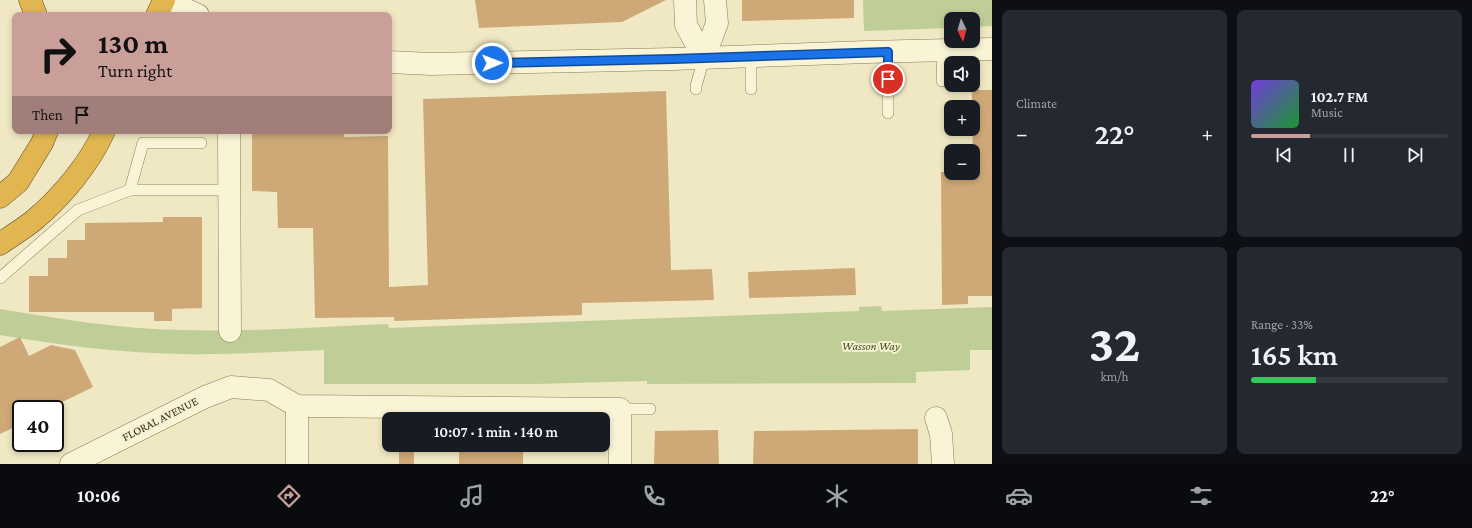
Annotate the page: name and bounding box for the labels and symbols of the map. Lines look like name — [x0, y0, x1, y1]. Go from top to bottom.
north arrow — [944, 12, 980, 48]
position arrow — [471, 42, 513, 84]
pin — [871, 62, 905, 96]
park label: Wasson Way — [842, 339, 900, 353]
street label: FLORAL AVENUE — [120, 394, 201, 444]
speed limit sign: 40 — [12, 400, 64, 452]

